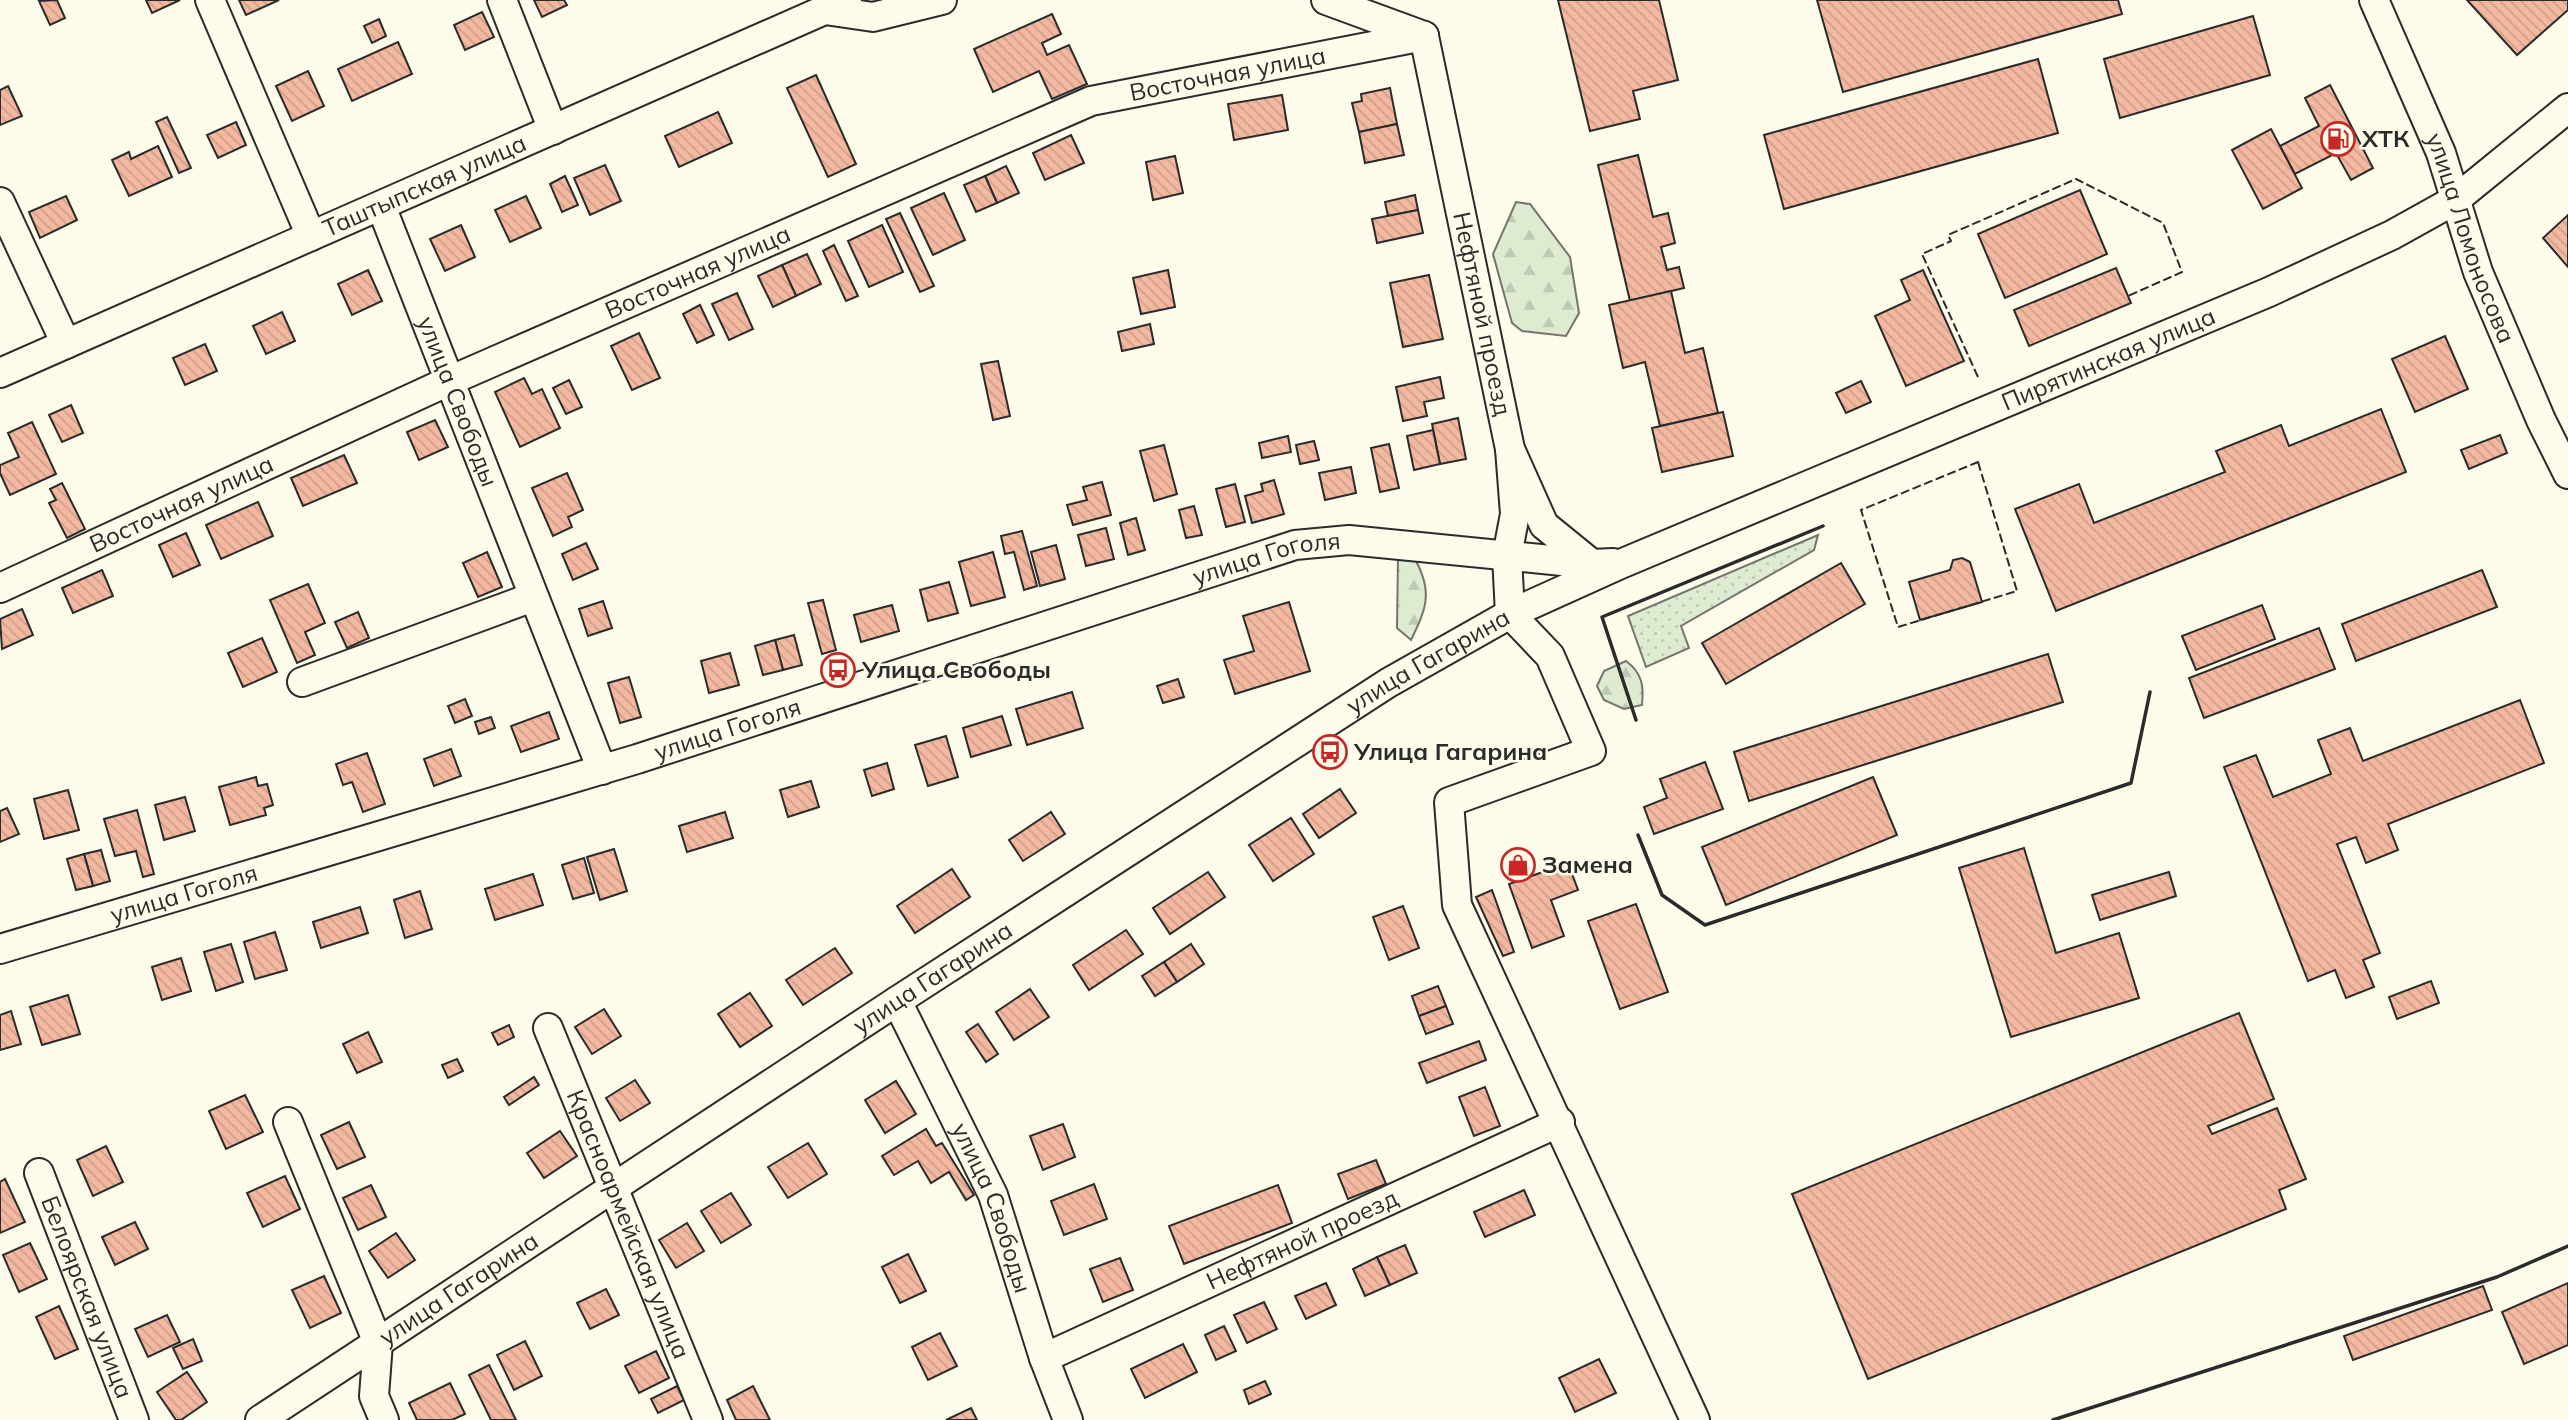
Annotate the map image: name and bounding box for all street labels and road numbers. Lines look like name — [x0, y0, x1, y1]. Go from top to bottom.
street label: Восточная улица — [1127, 40, 1328, 107]
street label: Таштыпская улица — [318, 127, 531, 243]
street label: улица Ломоносова — [2420, 128, 2522, 347]
street label: Нефтяной проезд — [1447, 209, 1519, 418]
street label: Восточная улица — [600, 218, 795, 325]
street label: Пирятинская улица — [1997, 300, 2220, 417]
street label: улица Свободы — [412, 312, 505, 491]
street label: Восточная улица — [84, 448, 278, 559]
street label: улица Гоголя — [1188, 525, 1342, 591]
street label: улица Гагарина — [1340, 601, 1515, 720]
street label: улица Гоголя — [650, 691, 804, 766]
street label: улица Гоголя — [106, 857, 261, 929]
street label: улица Гагарина — [847, 914, 1018, 1040]
street label: Красноармейская улица — [561, 1085, 697, 1363]
street label: улица Свободы — [946, 1117, 1039, 1296]
street label: Нефтяной проезд — [1201, 1182, 1402, 1296]
street label: Белоярская улица — [35, 1191, 140, 1402]
street label: улица Гагарина — [373, 1225, 543, 1352]

